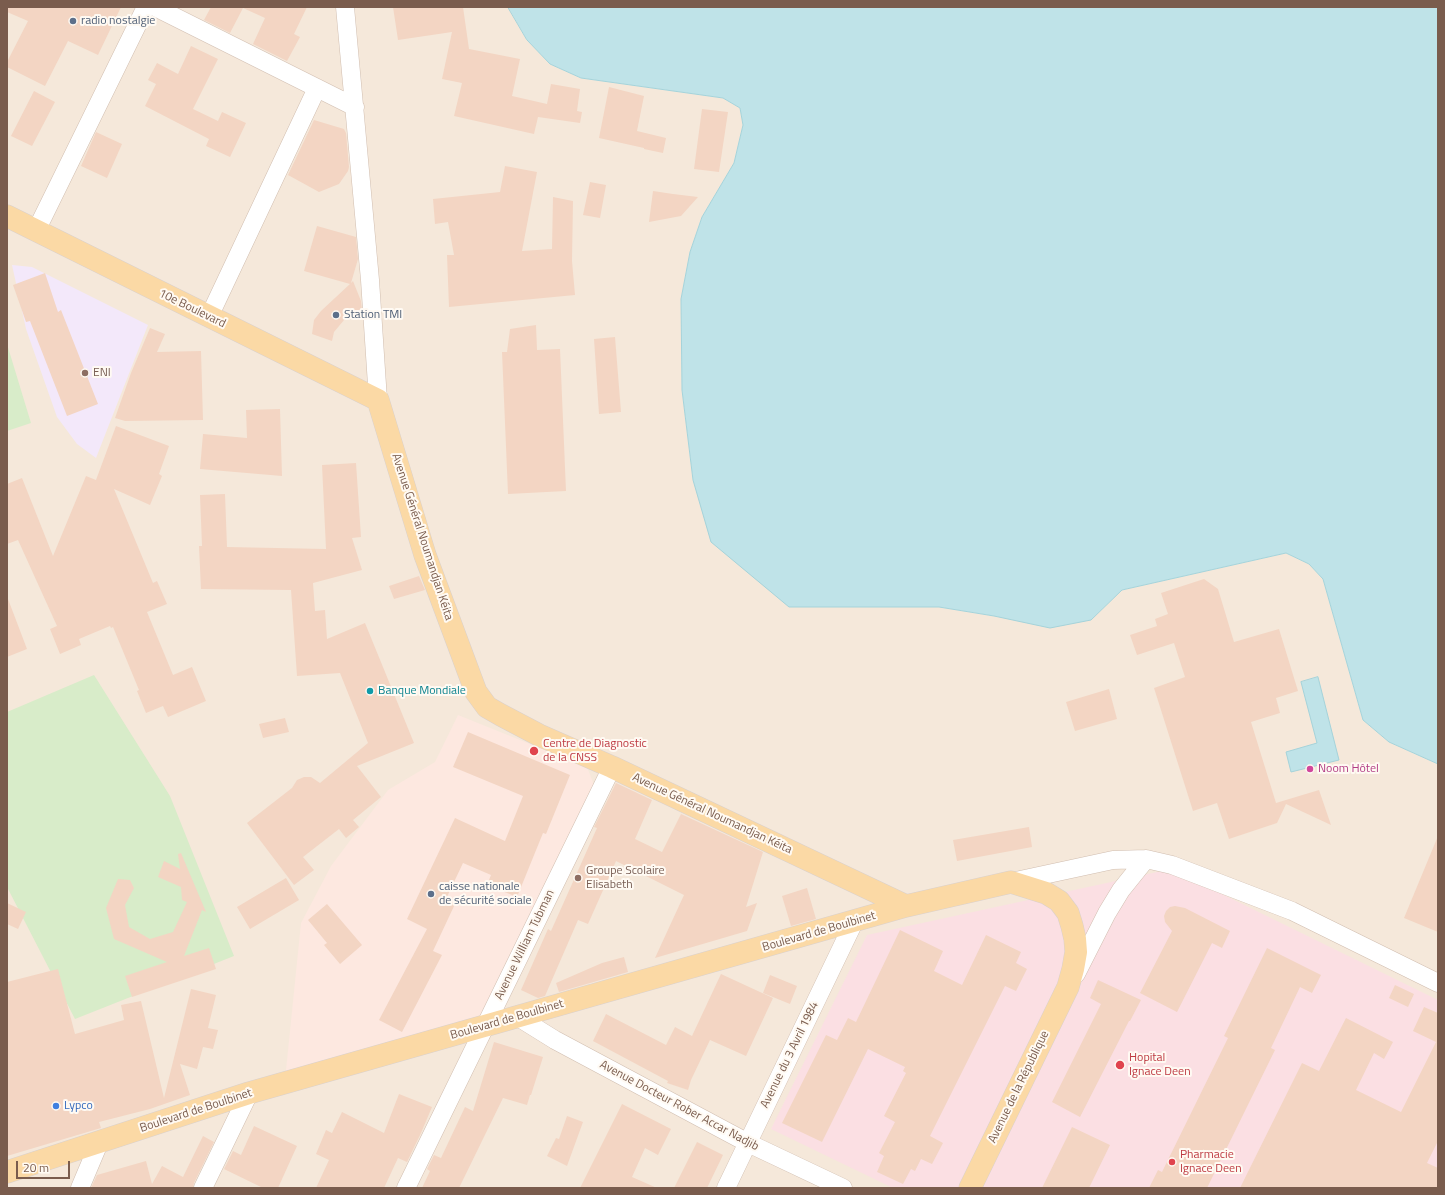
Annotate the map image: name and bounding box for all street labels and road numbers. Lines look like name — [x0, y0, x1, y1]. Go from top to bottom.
street label: 10e Boulevard — [156, 287, 228, 331]
street label: Avenue Général Noumandjan Kéita — [388, 452, 456, 622]
street label: Avenue Général Noumandjan Kéita — [630, 771, 794, 857]
street label: Avenue William Tubman — [492, 888, 558, 1002]
street label: Boulevard de Boulbinet — [761, 909, 877, 955]
street label: Boulevard de Boulbinet — [449, 997, 565, 1043]
street label: Avenue du 3 Avril 1984 — [758, 999, 822, 1111]
street label: Avenue de la République — [986, 1029, 1052, 1145]
street label: Avenue Docteur Rober Accar Nadjib — [597, 1058, 761, 1154]
street label: Boulevard de Boulbinet — [138, 1086, 254, 1136]

